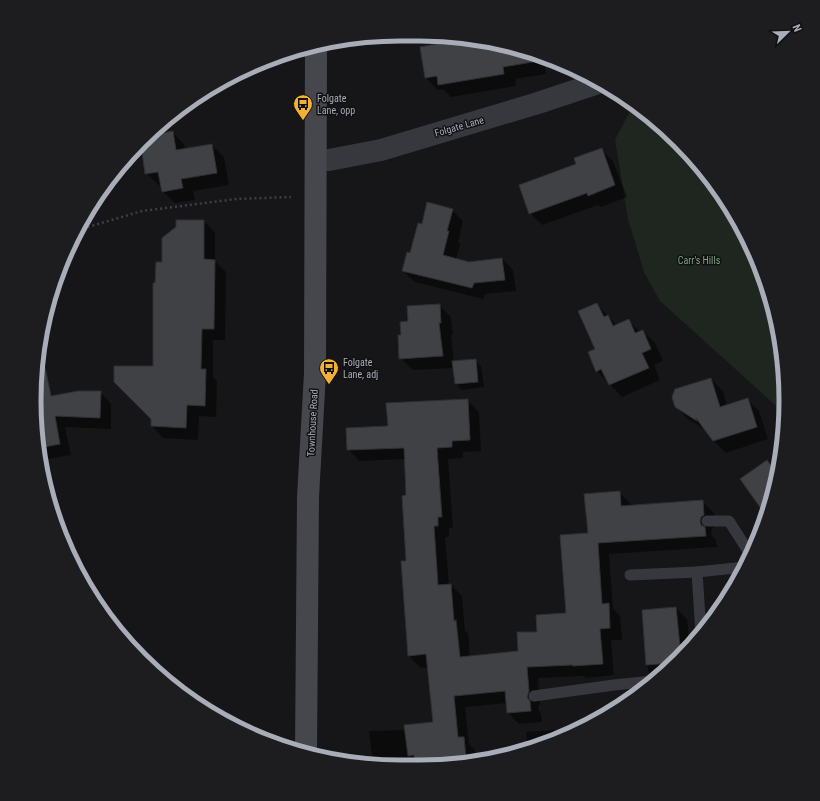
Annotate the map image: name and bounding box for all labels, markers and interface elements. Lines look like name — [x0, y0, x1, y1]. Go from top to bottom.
north arrow — [768, 12, 808, 52]
text: N — [789, 23, 804, 34]
bus stop icon: Folgate Lane, opp — [292, 93, 314, 121]
place label: Folgate Lane, opp — [317, 93, 355, 116]
street label: Folgate Lane — [433, 114, 485, 139]
park label: Carr's Hills — [678, 255, 721, 266]
bus stop icon: Folgate Lane, adj — [318, 357, 340, 385]
place label: Folgate Lane, adj — [343, 357, 378, 380]
street label: Townhouse Road — [305, 389, 320, 457]

